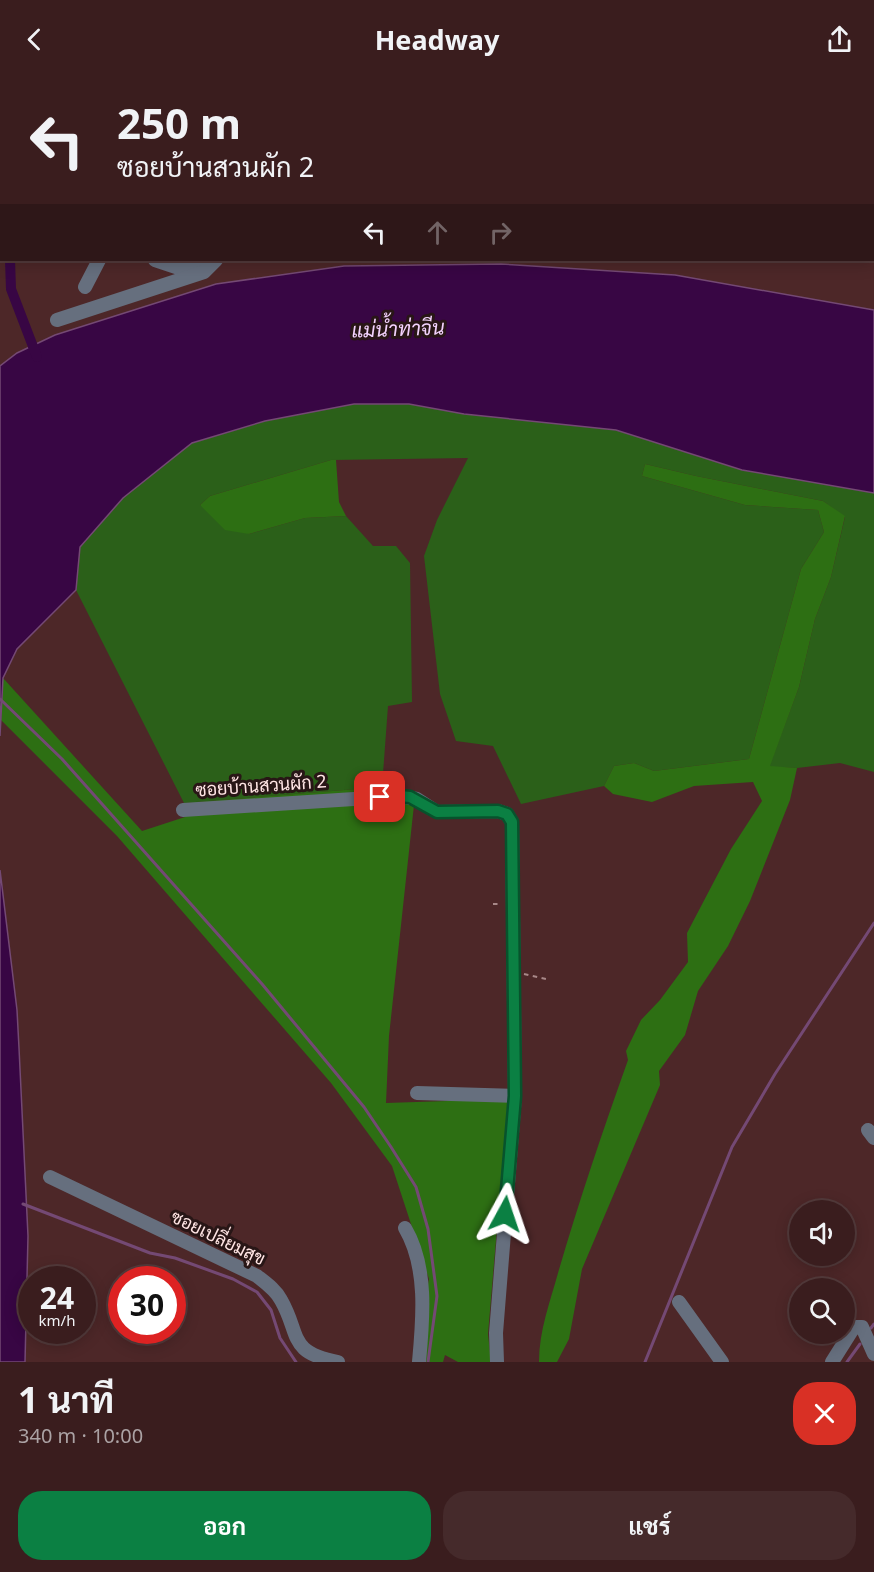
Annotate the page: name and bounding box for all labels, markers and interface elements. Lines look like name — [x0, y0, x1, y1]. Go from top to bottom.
text: Headway — [375, 21, 499, 58]
icon: back — [18, 23, 51, 56]
icon: share — [823, 23, 856, 56]
text: 250 m — [117, 94, 241, 151]
icon: left — [18, 102, 96, 180]
text: ซอยบ้านสวนผัก 2 — [117, 148, 314, 185]
icon: left — [358, 216, 391, 249]
icon: ahead — [421, 216, 454, 249]
icon: right — [484, 216, 517, 249]
water label: แม่น้ำท่าจีน — [351, 309, 445, 344]
street label: ซอยบ้านสวนผัก 2 — [195, 768, 327, 802]
pin — [354, 771, 405, 822]
icon: arrive — [363, 780, 396, 813]
position arrow — [473, 1182, 537, 1246]
map controls — [789, 1200, 855, 1344]
button: sound — [789, 1200, 855, 1266]
street label: ซอยเปลี่ยมสุข — [167, 1201, 271, 1271]
speed limit sign: 30 — [108, 1266, 186, 1344]
text: 24 — [40, 1277, 74, 1318]
button: search — [789, 1278, 855, 1344]
text: km/h — [39, 1310, 75, 1330]
text: 1 นาที — [18, 1375, 114, 1424]
button: close — [793, 1382, 856, 1445]
text: 340 m · 10:00 — [18, 1422, 143, 1449]
button: ออก — [18, 1491, 431, 1560]
button: แชร์ — [443, 1491, 856, 1560]

